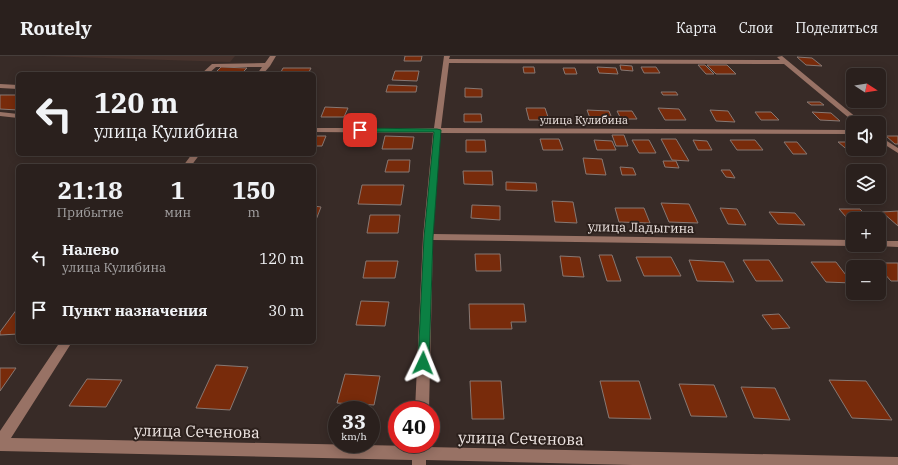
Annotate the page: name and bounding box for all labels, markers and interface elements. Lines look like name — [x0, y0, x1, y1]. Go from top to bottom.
text: Routely — [20, 16, 92, 40]
text: Карта — [676, 19, 717, 37]
text: Слои — [739, 19, 773, 37]
text: Поделиться — [795, 19, 878, 37]
north arrow — [846, 68, 886, 108]
map controls — [846, 68, 886, 300]
text: 120 m — [94, 84, 178, 121]
icon: left — [28, 88, 80, 140]
pin — [343, 113, 377, 147]
street label: улица Кулибина — [540, 113, 628, 127]
button: sound — [846, 116, 886, 156]
icon: arrive — [349, 119, 371, 141]
text: улица Кулибина — [94, 120, 238, 143]
button: layers — [846, 164, 886, 204]
text: 21:18 — [58, 174, 123, 206]
text: 1 — [171, 174, 185, 206]
text: 150 — [232, 174, 275, 206]
text: Прибытие — [57, 204, 123, 221]
text: мин — [164, 204, 191, 221]
text: m — [247, 204, 260, 221]
button: + — [846, 212, 886, 252]
street label: улица Ладыгина — [588, 218, 694, 237]
text: Налево — [62, 240, 119, 259]
icon: left — [28, 247, 50, 269]
text: 120 m — [259, 249, 304, 268]
text: улица Кулибина — [62, 259, 166, 276]
button: − — [846, 260, 886, 300]
icon: arrive — [28, 299, 50, 321]
text: Пункт назначения — [62, 301, 208, 320]
text: 30 m — [268, 301, 304, 320]
position arrow — [402, 342, 444, 384]
speed limit sign: 40 — [388, 401, 440, 453]
text: 33 — [342, 408, 366, 435]
street label: улица Сеченова — [134, 420, 260, 442]
street label: улица Сеченова — [458, 427, 584, 449]
text: km/h — [341, 430, 367, 443]

